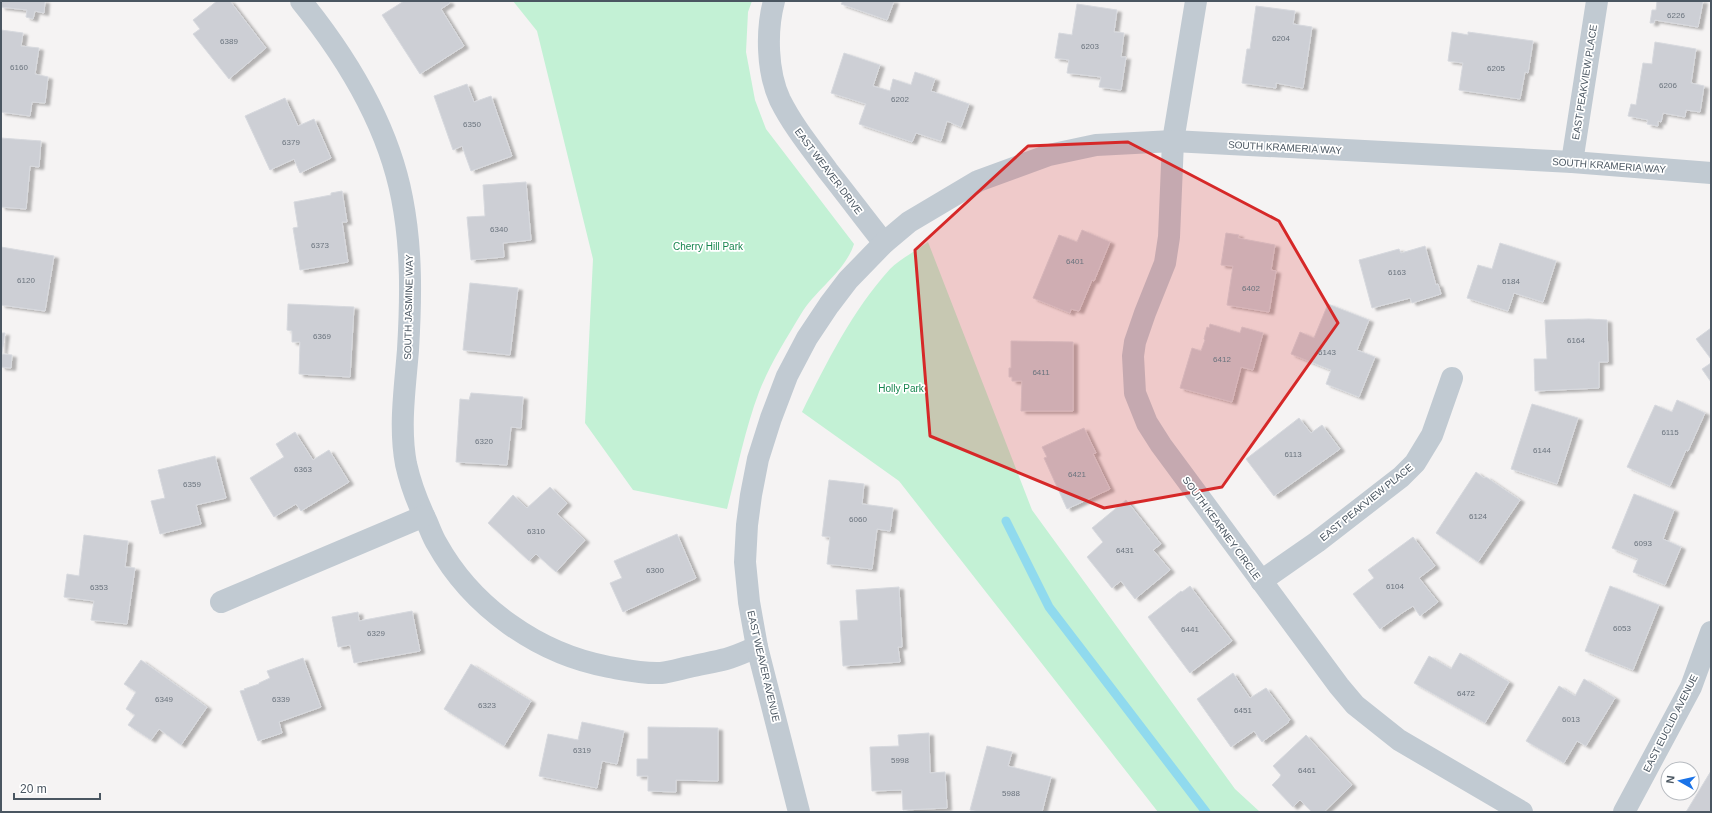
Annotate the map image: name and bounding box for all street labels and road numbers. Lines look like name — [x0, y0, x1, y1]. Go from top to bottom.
street label: EAST PEAKVIEW PLACE — [1570, 23, 1599, 140]
street label: EAST WEAVER DRIVE — [793, 126, 865, 217]
street label: SOUTH KRAMERIA WAY — [1228, 139, 1342, 156]
street label: SOUTH KRAMERIA WAY — [1552, 156, 1666, 175]
street label: SOUTH JASMINE WAY — [402, 254, 415, 360]
street label: EAST PEAKVIEW PLACE — [1318, 461, 1415, 543]
street label: SOUTH KEARNEY CIRCLE — [1180, 475, 1263, 582]
street label: EAST WEAVER AVENUE — [745, 609, 782, 723]
street label: EAST EUCLID AVENUE — [1641, 672, 1700, 774]

